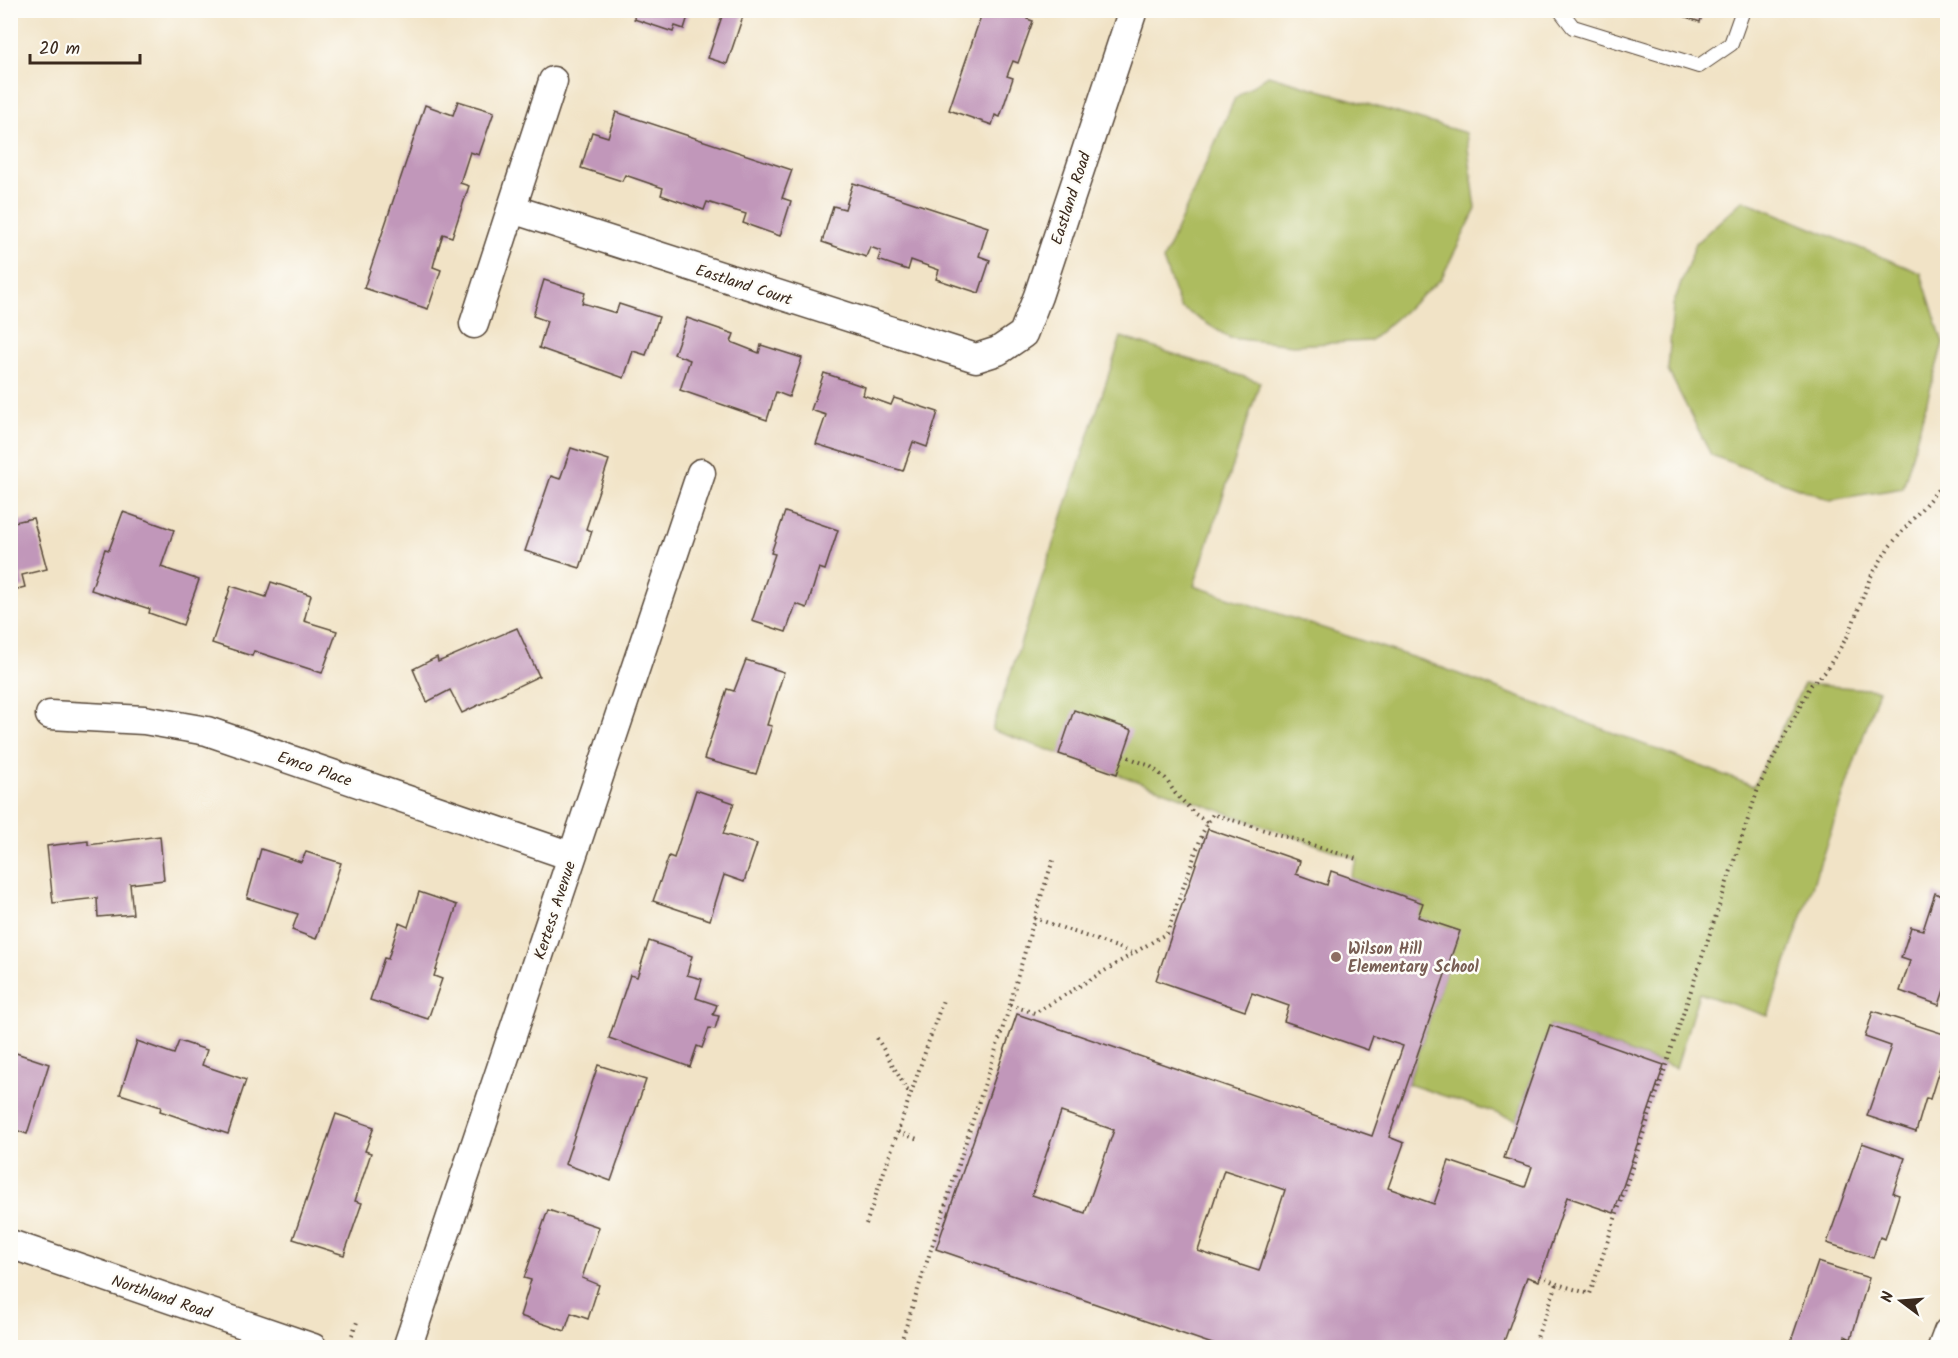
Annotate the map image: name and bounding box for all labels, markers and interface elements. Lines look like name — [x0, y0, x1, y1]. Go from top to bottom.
scale bar — [30, 27, 140, 65]
text: 20 m — [39, 35, 80, 64]
street label: Eastland Road — [1045, 148, 1099, 248]
street label: Eastland Court — [692, 258, 796, 313]
street label: Emco Place — [274, 745, 355, 794]
street label: Kertess Avenue — [528, 858, 583, 963]
place label: Wilson Hill Elementary School — [1348, 937, 1480, 980]
marker: Wilson Hill Elementary School — [1329, 950, 1343, 964]
street label: Northland Road — [108, 1269, 216, 1327]
north arrow — [1871, 1271, 1931, 1331]
text: N — [1875, 1289, 1901, 1306]

